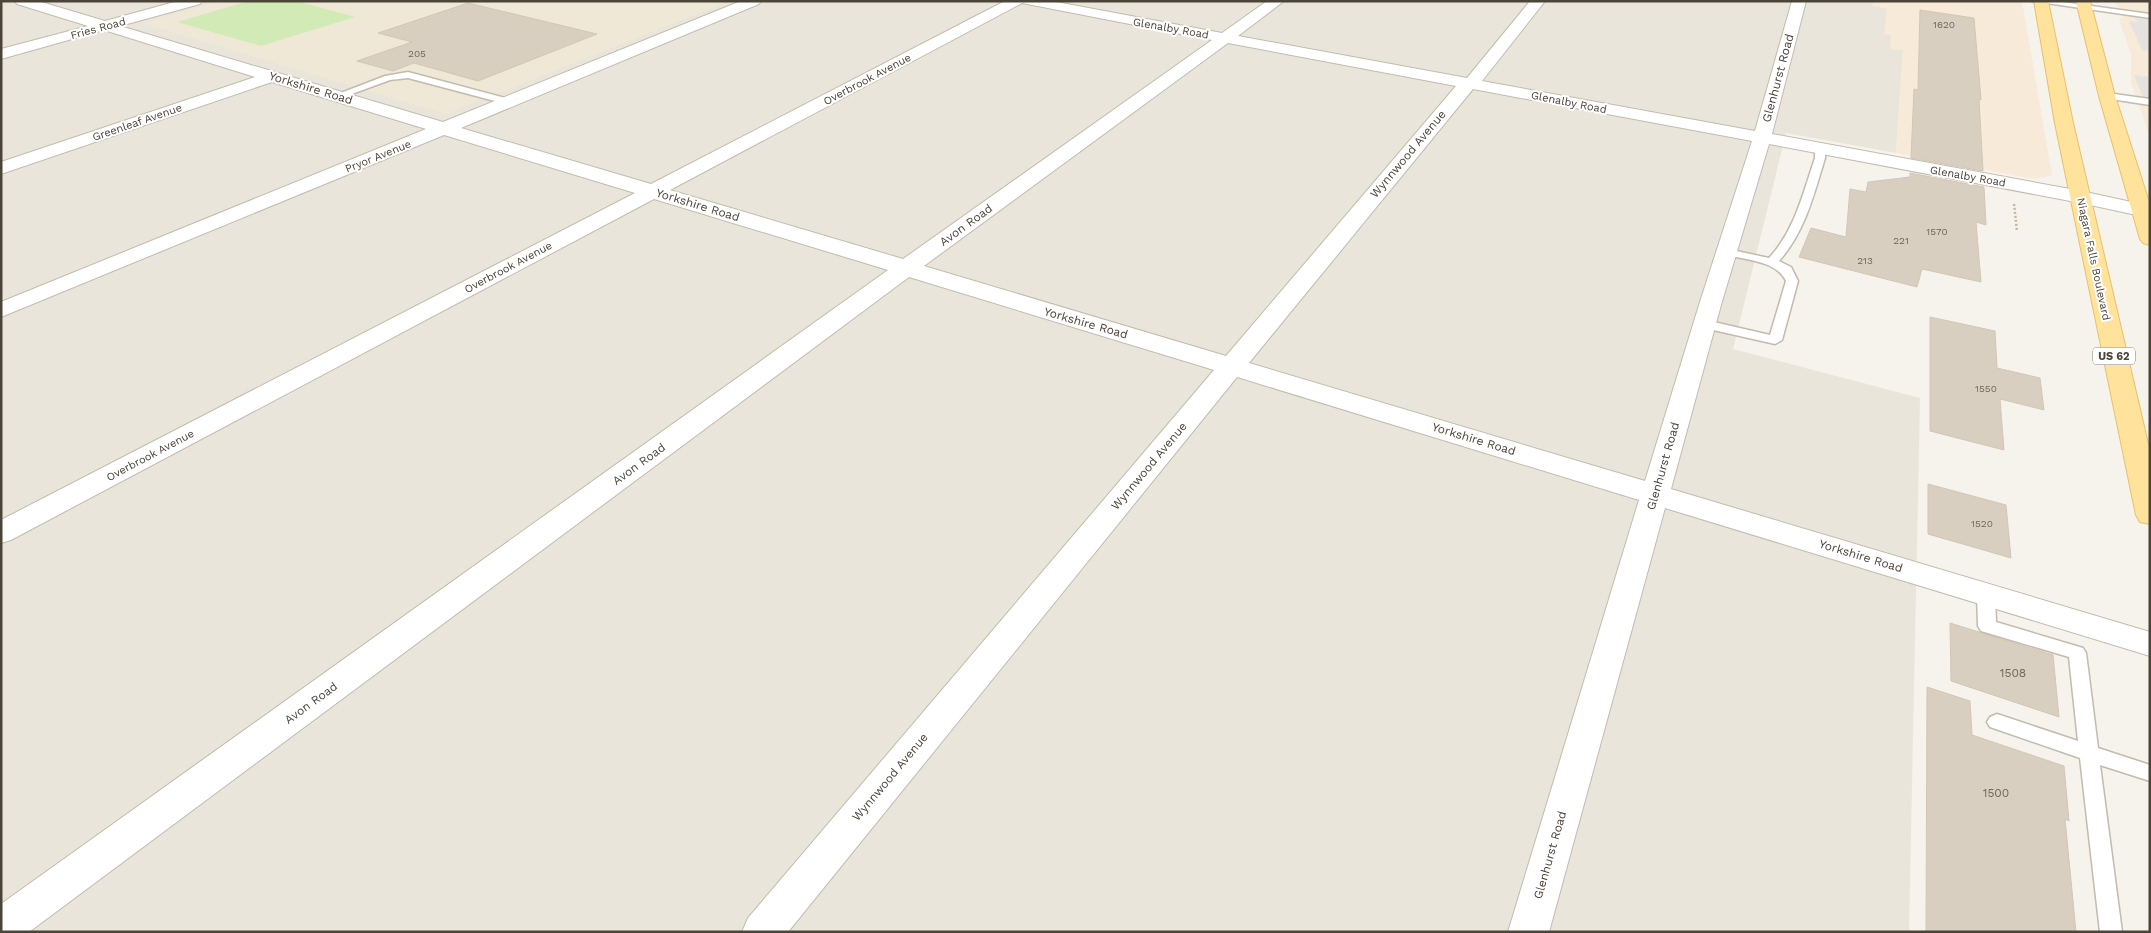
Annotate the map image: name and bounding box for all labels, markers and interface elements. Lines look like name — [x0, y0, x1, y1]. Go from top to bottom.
street label: Fries Road — [69, 15, 127, 42]
street label: Glenalby Road — [1132, 15, 1210, 42]
house number: 1620 — [1933, 19, 1955, 30]
street label: Glenhurst Road — [1759, 32, 1797, 124]
house number: 205 — [408, 48, 426, 59]
street label: Overbrook Avenue — [821, 51, 913, 108]
street label: Yorkshire Road — [267, 69, 355, 107]
street label: Glenalby Road — [1530, 89, 1608, 116]
street label: Greenleaf Avenue — [91, 101, 184, 144]
street label: Wynnwood Avenue — [1367, 107, 1449, 201]
street label: Pryor Avenue — [343, 137, 413, 176]
street label: Glenalby Road — [1929, 163, 2007, 190]
street label: Yorkshire Road — [654, 186, 742, 224]
street label: Niagara Falls Boulevard — [2074, 197, 2113, 322]
street label: Avon Road — [937, 201, 995, 249]
house number: 1570 — [1926, 226, 1948, 237]
house number: 221 — [1893, 235, 1909, 246]
street label: Overbrook Avenue — [462, 239, 554, 296]
house number: 213 — [1857, 255, 1873, 266]
street label: Yorkshire Road — [1042, 304, 1130, 342]
road number: US 62 — [2093, 348, 2135, 364]
house number: 1550 — [1975, 383, 1997, 394]
street label: Wynnwood Avenue — [1108, 419, 1190, 513]
street label: Yorkshire Road — [1430, 420, 1518, 458]
street label: Glenhurst Road — [1644, 420, 1682, 512]
street label: Overbrook Avenue — [104, 427, 196, 484]
street label: Avon Road — [610, 440, 668, 488]
house number: 1520 — [1971, 518, 1993, 529]
street label: Yorkshire Road — [1817, 537, 1905, 575]
house number: 1508 — [2000, 666, 2026, 680]
street label: Avon Road — [282, 679, 340, 727]
street label: Wynnwood Avenue — [849, 730, 931, 824]
house number: 1500 — [1983, 786, 2009, 800]
street label: Glenhurst Road — [1531, 809, 1569, 901]

